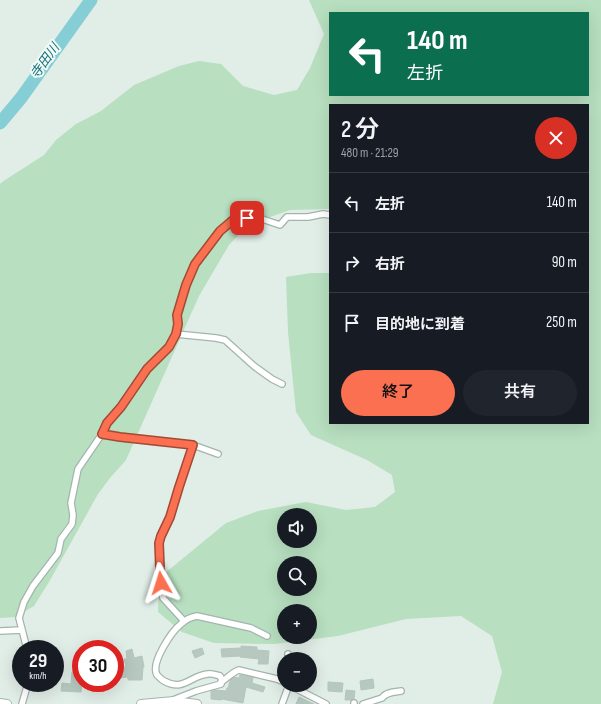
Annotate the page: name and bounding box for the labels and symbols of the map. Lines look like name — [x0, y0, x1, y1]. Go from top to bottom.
water label: 寺田川 — [27, 39, 64, 81]
pin — [230, 201, 264, 235]
position arrow — [140, 562, 182, 604]
speed limit sign: 30 — [72, 640, 124, 692]

